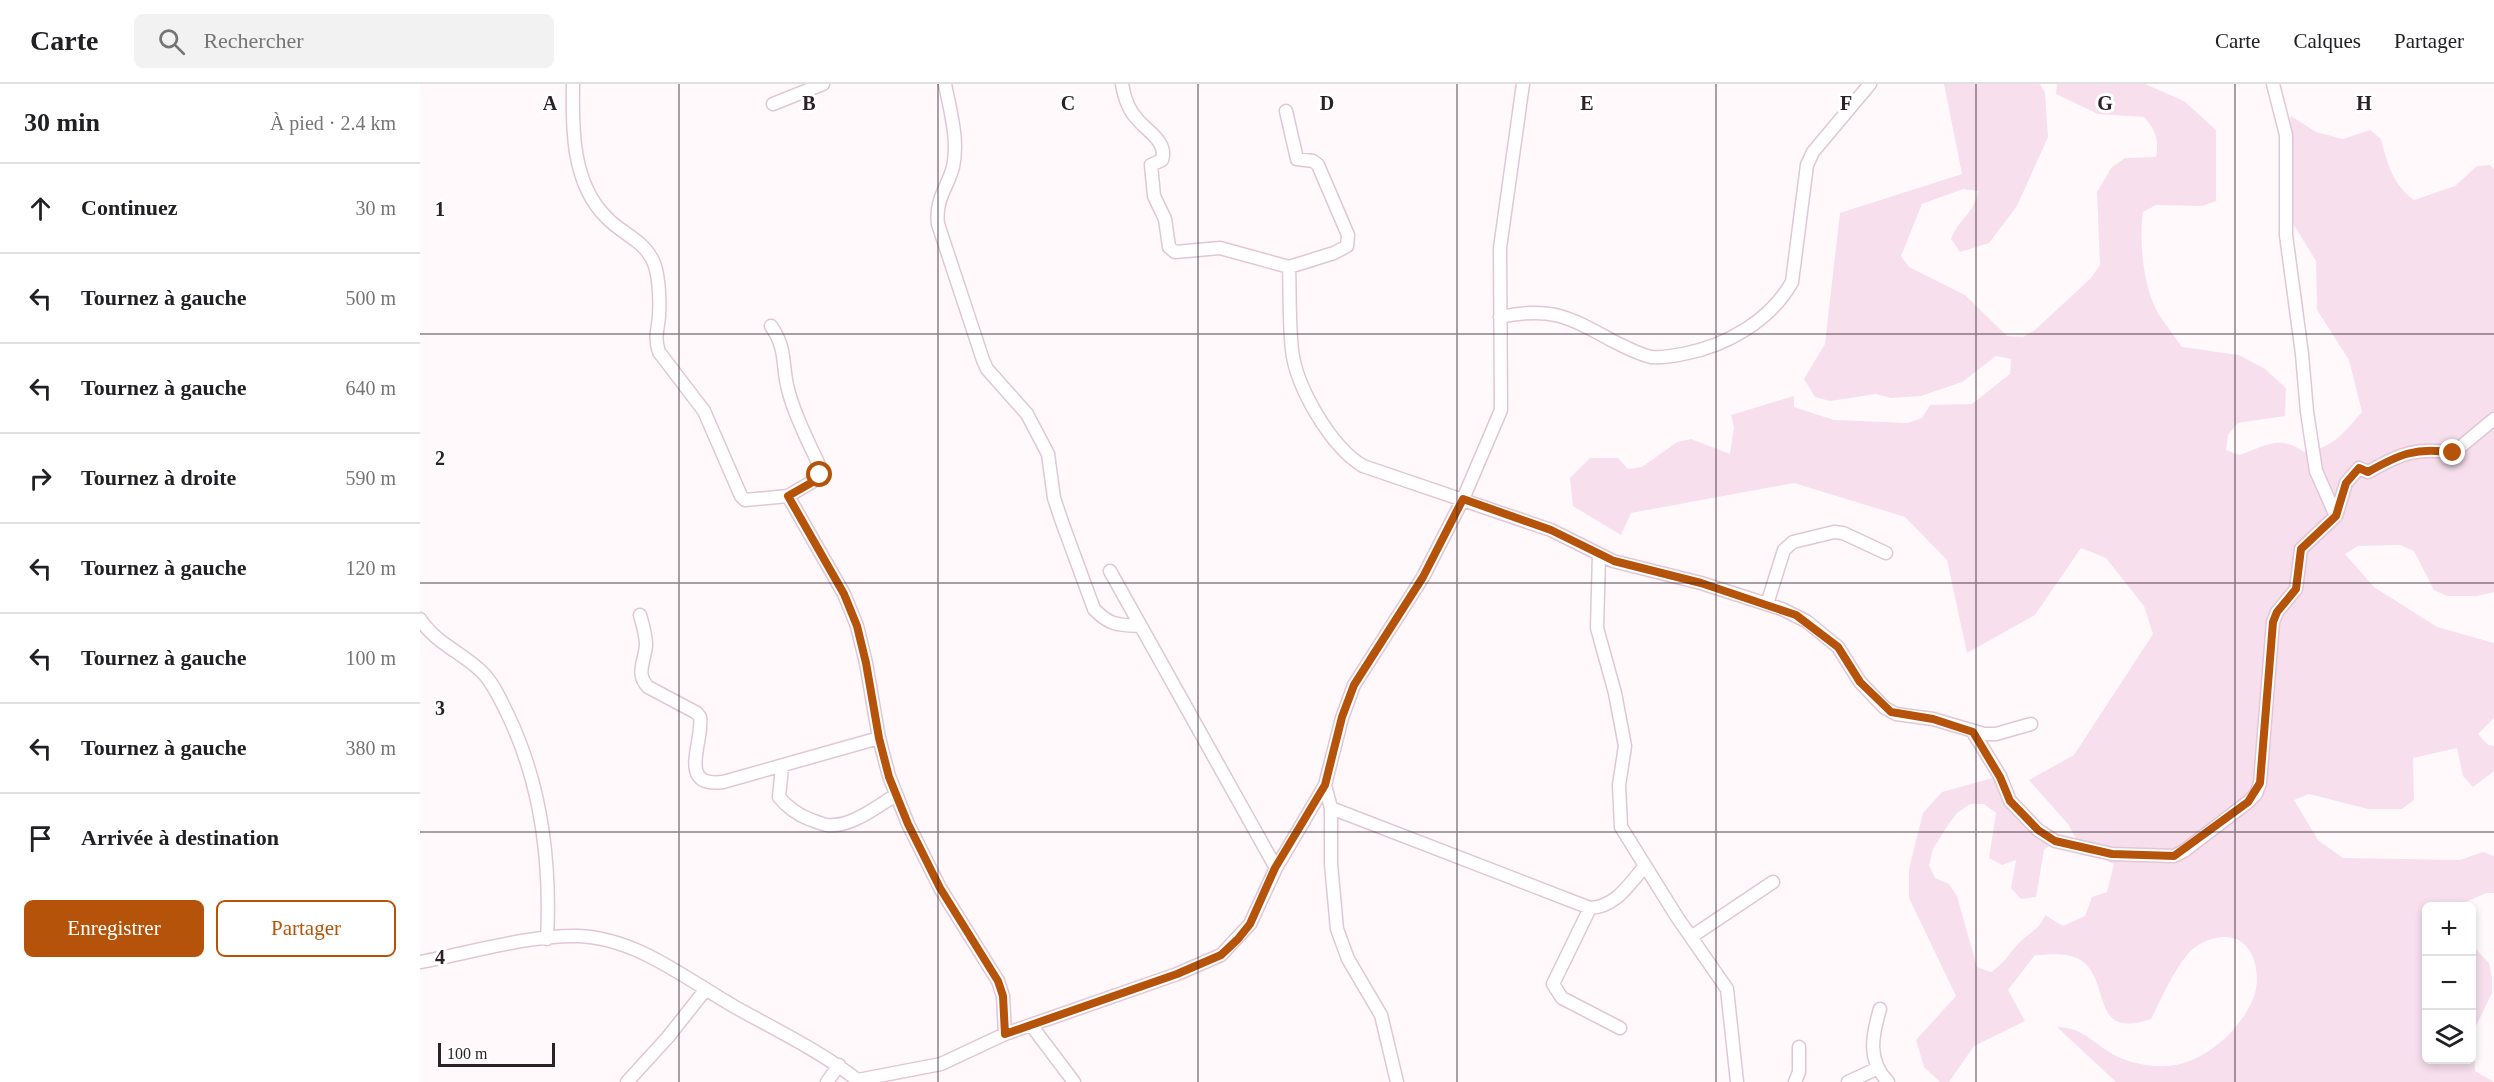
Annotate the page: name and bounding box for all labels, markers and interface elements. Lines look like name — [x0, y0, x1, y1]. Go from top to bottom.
search box — [134, 14, 554, 68]
text: Carte — [30, 25, 98, 56]
icon: search — [155, 25, 188, 58]
text: Rechercher — [203, 28, 304, 53]
text: Carte — [2215, 29, 2260, 53]
text: Calques — [2293, 29, 2361, 53]
text: Partager — [2394, 29, 2464, 53]
text: A — [543, 92, 558, 114]
text: B — [802, 92, 816, 114]
text: C — [1061, 92, 1075, 114]
text: D — [1320, 92, 1334, 114]
text: E — [1580, 92, 1594, 114]
text: F — [1840, 92, 1852, 114]
text: G — [2097, 92, 2113, 114]
text: H — [2356, 92, 2372, 114]
text: 30 min — [24, 108, 100, 137]
text: À pied · 2.4 km — [270, 112, 396, 134]
icon: ahead — [24, 192, 57, 225]
text: Continuez — [81, 195, 178, 220]
text: 30 m — [355, 197, 396, 219]
text: 1 — [435, 198, 445, 220]
icon: left — [24, 282, 57, 315]
text: Tournez à gauche — [81, 285, 246, 310]
text: 500 m — [345, 287, 396, 309]
icon: left — [24, 372, 57, 405]
text: Tournez à gauche — [81, 375, 246, 400]
text: 640 m — [345, 377, 396, 399]
route end — [2439, 439, 2465, 465]
text: 2 — [435, 447, 445, 469]
route start — [806, 461, 832, 487]
icon: right — [24, 462, 57, 495]
text: Tournez à droite — [81, 465, 236, 490]
text: 590 m — [345, 467, 396, 489]
icon: left — [24, 552, 57, 585]
text: Tournez à gauche — [81, 555, 246, 580]
text: 120 m — [345, 557, 396, 579]
icon: left — [24, 642, 57, 675]
text: Tournez à gauche — [81, 645, 246, 670]
text: 100 m — [345, 647, 396, 669]
text: 3 — [435, 697, 445, 719]
icon: left — [24, 732, 57, 765]
text: Tournez à gauche — [81, 735, 246, 760]
text: 380 m — [345, 737, 396, 759]
icon: arrive — [24, 822, 57, 855]
text: Arrivée à destination — [81, 825, 279, 850]
button: Enregistrer — [24, 900, 204, 957]
button: Partager — [216, 900, 396, 957]
map controls — [2422, 902, 2476, 1064]
button: + — [2422, 902, 2476, 956]
text: 4 — [435, 946, 445, 968]
button: − — [2422, 956, 2476, 1010]
button: layers — [2422, 1010, 2476, 1064]
scale bar — [438, 1040, 555, 1068]
text: 100 m — [447, 1045, 487, 1062]

